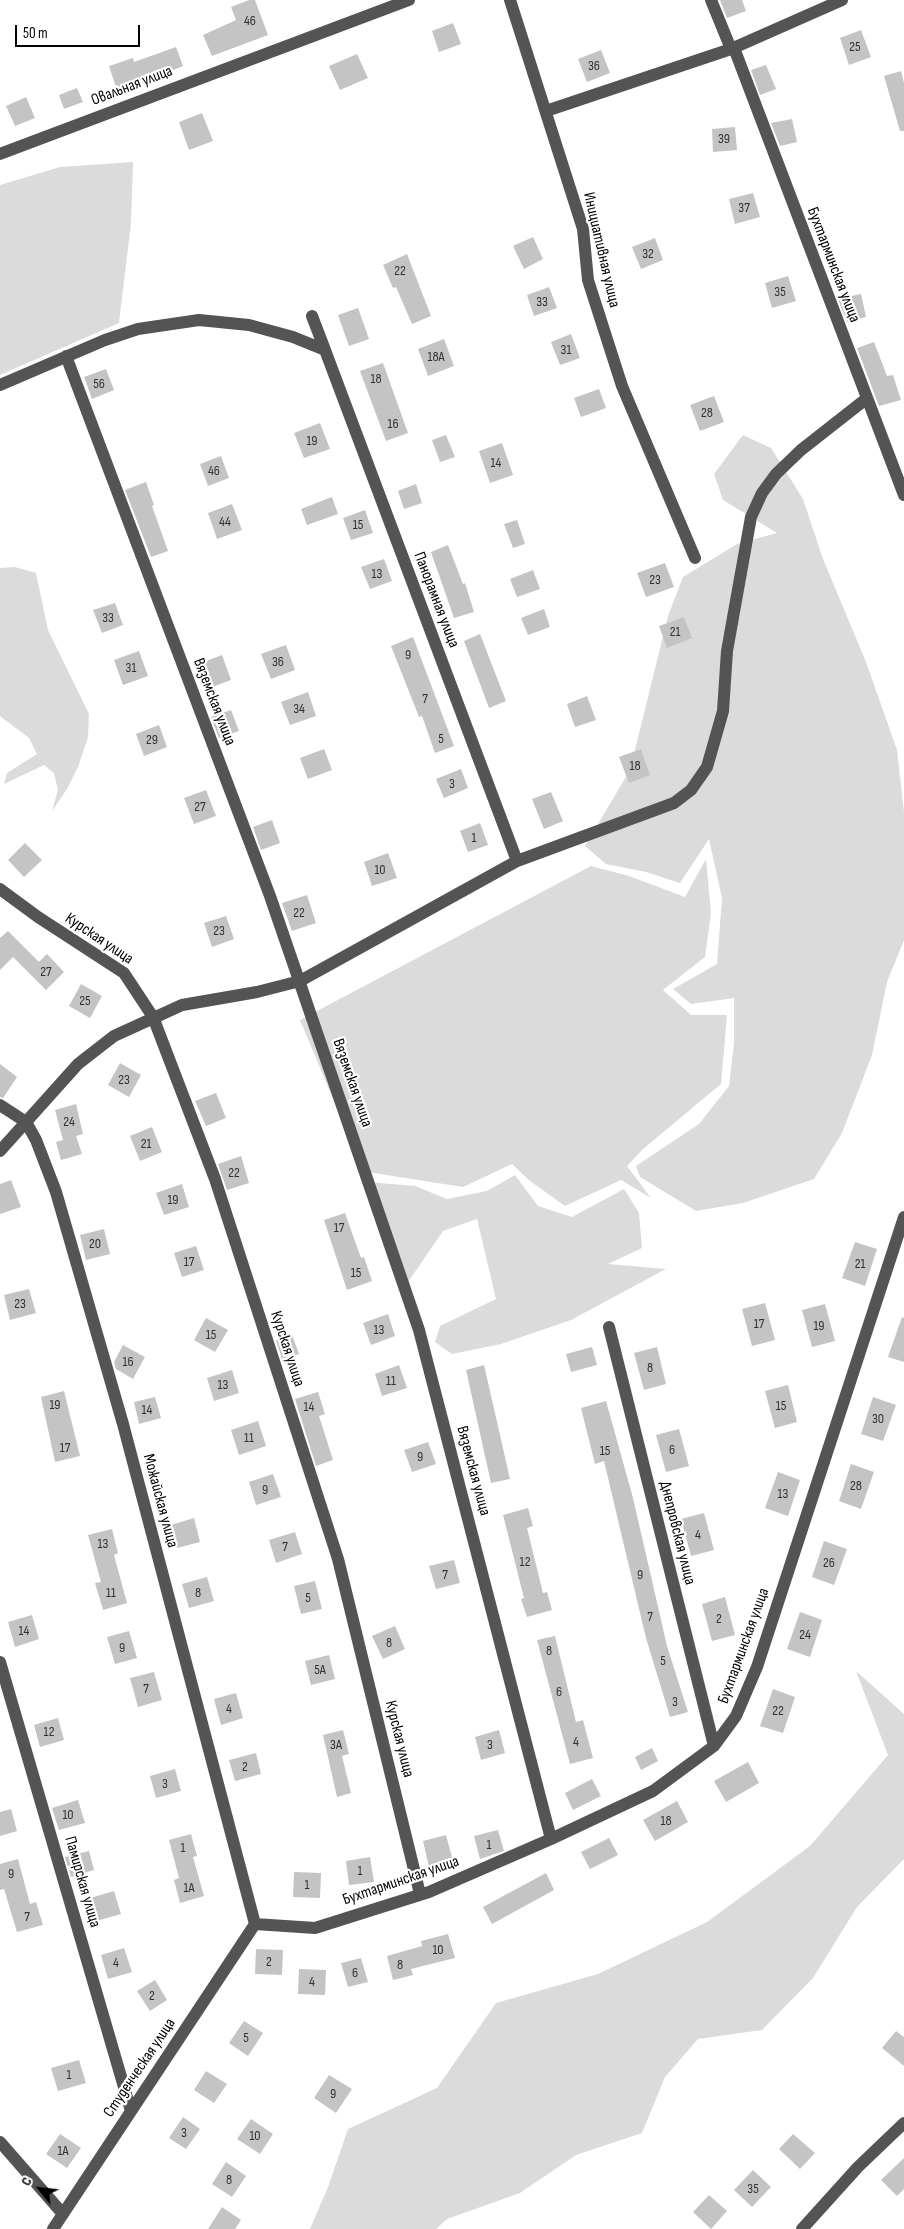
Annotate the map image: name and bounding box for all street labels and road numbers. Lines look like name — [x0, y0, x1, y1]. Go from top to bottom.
street label: Овальная улица — [89, 62, 175, 110]
street label: Инициативная улица — [578, 191, 624, 309]
street label: Бухтарминская улица — [802, 205, 864, 325]
street label: Панорамная улица — [409, 549, 463, 651]
street label: Вяземская улица — [189, 656, 239, 748]
street label: Курская улица — [61, 909, 137, 969]
street label: Вяземская улица — [328, 1036, 376, 1130]
street label: Курская улица — [266, 1309, 308, 1389]
street label: Вяземская улица — [452, 1424, 494, 1518]
street label: Можайская улица — [138, 1452, 182, 1550]
street label: Днепровская улица — [655, 1479, 699, 1587]
street label: Бухтарминская улица — [714, 1586, 774, 1706]
street label: Курская улица — [380, 1699, 418, 1779]
street label: Памирская улица — [60, 1834, 104, 1930]
street label: Бухтарминская улица — [340, 1852, 462, 1910]
street label: Студенческая улица — [100, 2015, 180, 2121]

